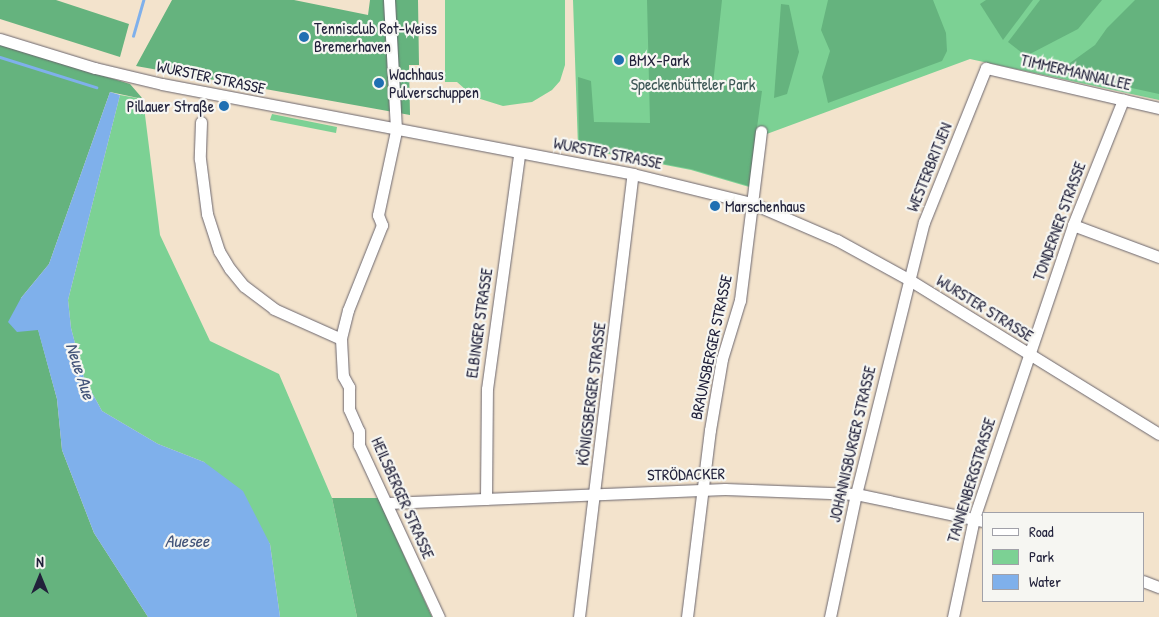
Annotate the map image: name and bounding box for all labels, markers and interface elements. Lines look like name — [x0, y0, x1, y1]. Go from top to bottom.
place label: Tennisclub Rot-Weiss Bremerhaven — [314, 18, 437, 56]
marker: Tennisclub Rot-Weiss Bremerhaven — [298, 31, 310, 43]
place label: BMX-Park — [629, 50, 689, 70]
street label: TIMMERMANNALLEE — [1019, 50, 1133, 94]
marker: BMX-Park — [613, 54, 625, 66]
street label: WURSTER STRASSE — [155, 56, 267, 98]
place label: Wachhaus Pulverschuppen — [389, 64, 479, 102]
park label: Speckenbütteler Park — [631, 74, 755, 94]
marker: Wachhaus Pulverschuppen — [373, 77, 385, 89]
place label: Pillauer Straße — [127, 96, 214, 116]
marker: Pillauer Straße — [218, 100, 230, 112]
street label: WESTERBRITJEN — [902, 120, 956, 214]
street label: WURSTER STRASSE — [552, 133, 664, 173]
street label: TONDERNER STRASSE — [1029, 159, 1089, 283]
place label: Marschenhaus — [725, 196, 805, 216]
marker: Marschenhaus — [709, 200, 721, 212]
street label: ELBINGER STRASSE — [462, 267, 496, 379]
street label: WURSTER STRASSE — [933, 271, 1037, 345]
street label: BRAUNSBERGER STRASSE — [686, 273, 736, 421]
street label: KÖNIGSBERGER STRASSE — [573, 321, 609, 467]
water label: Neue Aue — [61, 340, 99, 402]
street label: JOHANNISBURGER STRASSE — [825, 364, 879, 524]
street label: TANNENBERGSTRASSE — [943, 415, 999, 545]
street label: HEILSBERGER STRASSE — [368, 434, 438, 562]
street label: STRÖDACKER — [647, 464, 725, 484]
legend — [982, 512, 1144, 602]
text: Road — [1029, 521, 1054, 542]
water label: Auesee — [165, 530, 209, 552]
text: Park — [1029, 546, 1054, 567]
north arrow — [15, 552, 65, 602]
text: N — [36, 552, 44, 571]
text: Water — [1029, 571, 1061, 592]

